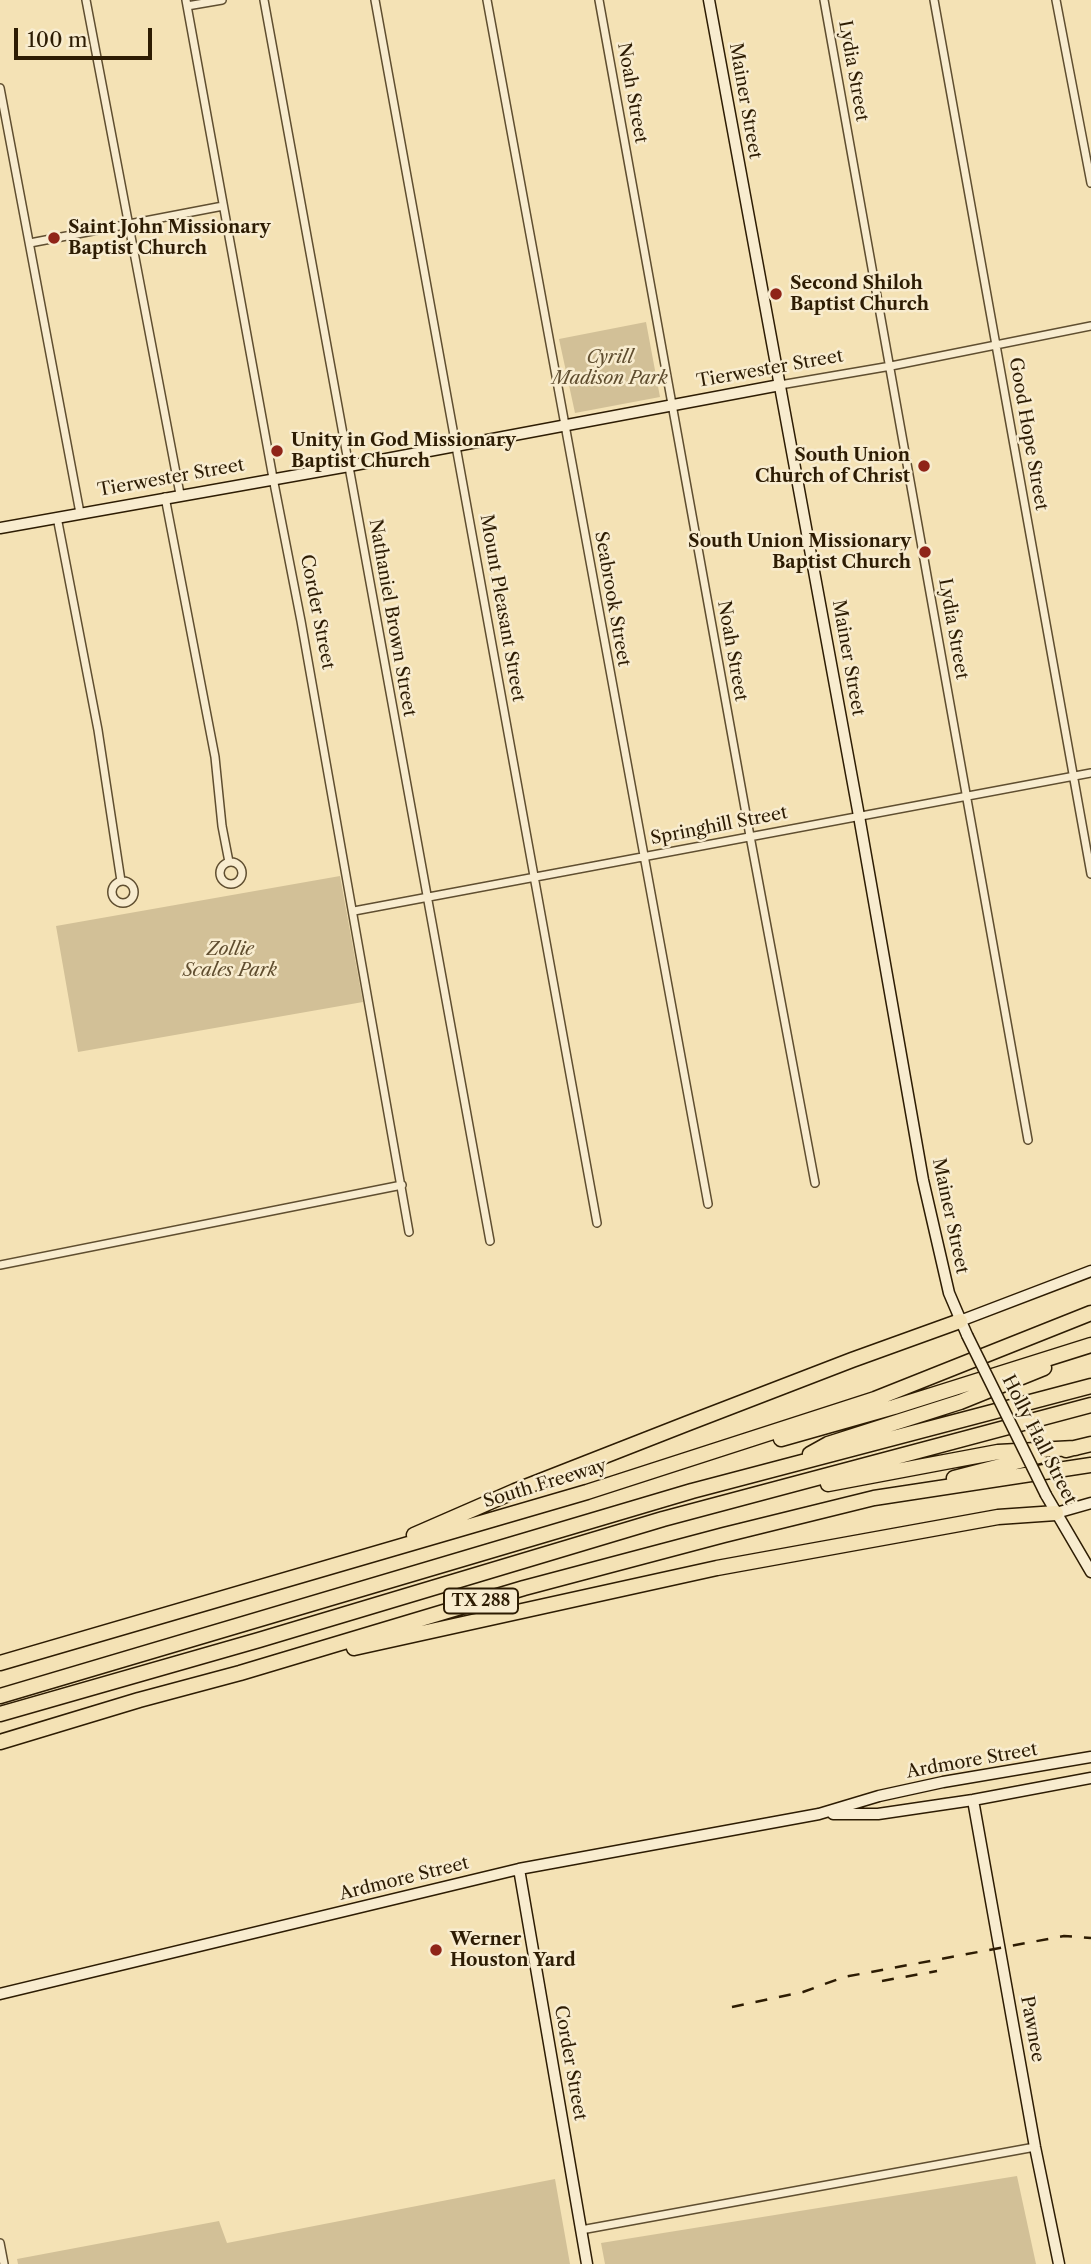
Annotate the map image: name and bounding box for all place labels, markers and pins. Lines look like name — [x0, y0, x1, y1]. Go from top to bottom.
place label: Saint John Missionary Baptist Church — [68, 217, 271, 260]
marker: Saint John Missionary Baptist Church — [46, 230, 62, 246]
place label: Second Shiloh Baptist Church — [790, 273, 929, 316]
marker: Second Shiloh Baptist Church — [768, 286, 784, 302]
place label: Unity in God Missionary Baptist Church — [291, 430, 516, 472]
marker: Unity in God Missionary Baptist Church — [269, 443, 285, 459]
place label: South Union Church of Christ — [755, 445, 910, 488]
marker: South Union Church of Christ — [916, 458, 932, 474]
place label: South Union Missionary Baptist Church — [688, 531, 911, 574]
marker: South Union Missionary Baptist Church — [917, 544, 933, 560]
place label: Werner Houston Yard — [450, 1929, 576, 1972]
marker: Werner Houston Yard — [428, 1942, 444, 1958]

